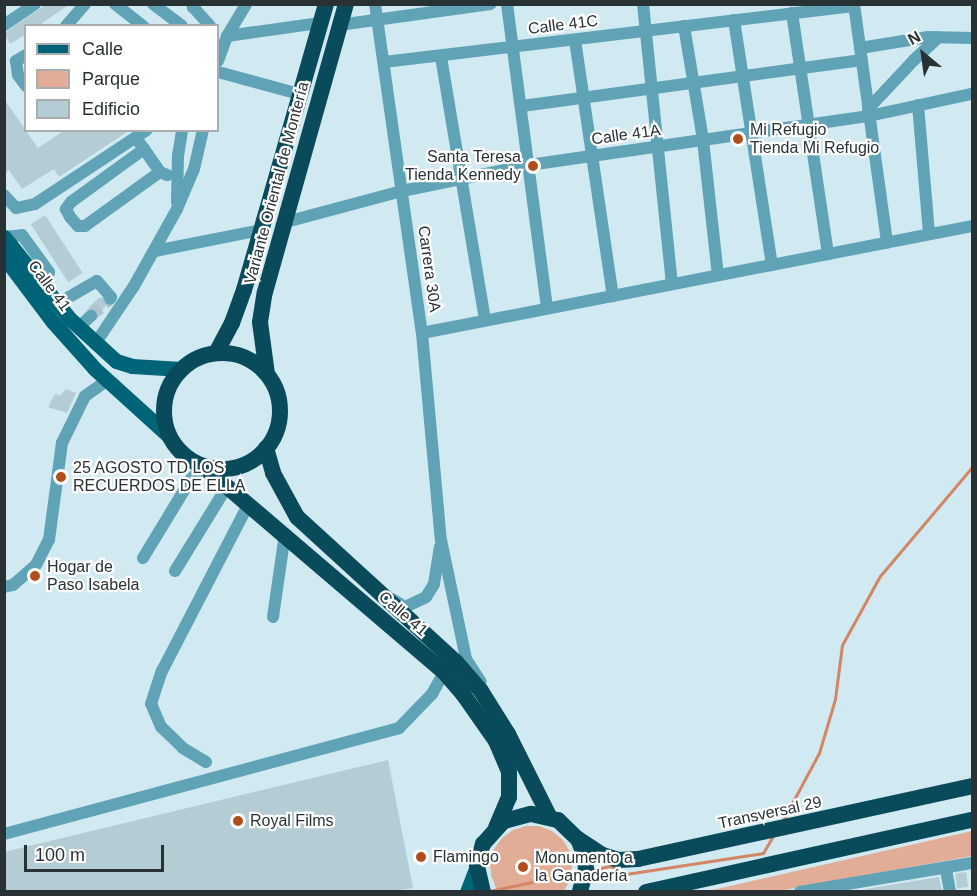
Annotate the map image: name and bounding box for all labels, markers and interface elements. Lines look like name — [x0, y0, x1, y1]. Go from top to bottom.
street label: Calle 41C — [527, 11, 599, 39]
legend — [24, 24, 219, 132]
north arrow — [893, 24, 953, 84]
text: N — [905, 28, 923, 48]
text: Calle — [82, 39, 123, 59]
text: Parque — [82, 69, 140, 89]
street label: Variante Oriental de Montería — [241, 80, 313, 286]
text: Edificio — [82, 99, 140, 119]
place label: Mi Refugio Tienda Mi Refugio — [750, 120, 879, 158]
street label: Calle 41A — [590, 121, 662, 149]
marker: Mi Refugio Tienda Mi Refugio — [731, 132, 745, 146]
place label: Santa Teresa Tienda Kennedy — [405, 147, 521, 185]
marker: Santa Teresa Tienda Kennedy — [526, 159, 540, 173]
street label: Carrera 30A — [413, 225, 445, 313]
street label: Calle 41 — [24, 257, 74, 315]
place label: 25 AGOSTO TD LOS RECUERDOS DE ELLA — [73, 458, 245, 496]
marker: 25 AGOSTO TD LOS RECUERDOS DE ELLA — [54, 470, 68, 484]
place label: Hogar de Paso Isabela — [47, 557, 140, 595]
marker: Hogar de Paso Isabela — [28, 569, 42, 583]
street label: Calle 41 — [375, 587, 431, 641]
street label: Transversal 29 — [717, 793, 823, 833]
place label: Royal Films — [250, 811, 334, 831]
marker: Royal Films — [231, 814, 245, 828]
scale bar — [27, 833, 166, 871]
text: 100 m — [35, 845, 85, 865]
place label: Flamingo — [433, 847, 499, 867]
place label: Monumento a la Ganadería — [535, 848, 633, 886]
marker: Flamingo — [414, 850, 428, 864]
marker: Monumento a la Ganadería — [516, 860, 530, 874]

